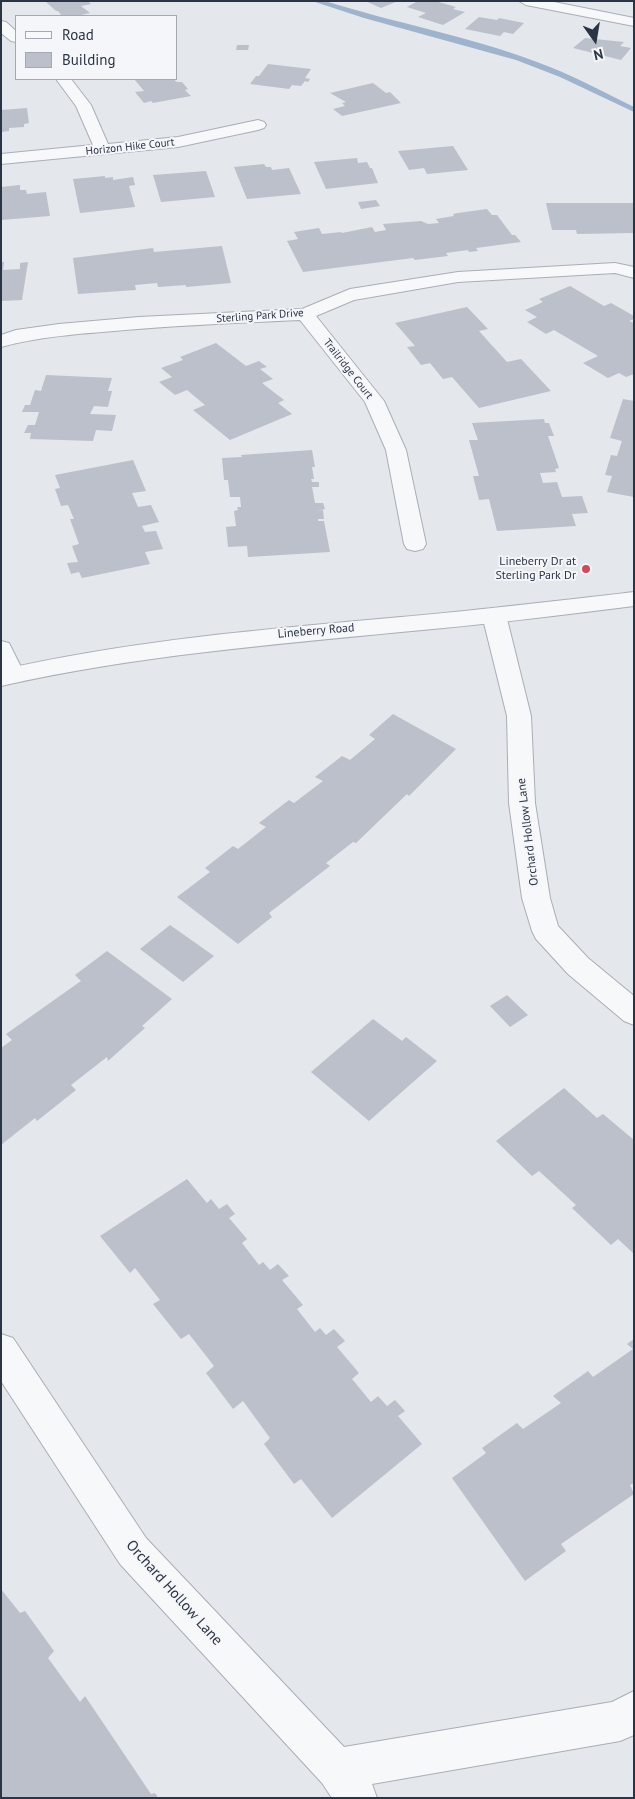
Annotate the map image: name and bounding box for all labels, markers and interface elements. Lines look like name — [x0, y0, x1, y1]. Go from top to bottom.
legend — [15, 15, 178, 80]
north arrow — [570, 15, 620, 65]
text: Road — [62, 25, 94, 44]
text: N — [592, 45, 605, 64]
text: Building — [62, 50, 116, 69]
street label: Horizon Hike Court — [85, 136, 175, 158]
street label: Sterling Park Drive — [216, 306, 304, 326]
street label: Trailridge Court — [320, 336, 376, 402]
place label: Lineberry Dr at Sterling Park Dr — [495, 555, 576, 583]
marker: Lineberry Dr at Sterling Park Dr — [580, 563, 592, 575]
street label: Lineberry Road — [277, 620, 355, 642]
street label: Orchard Hollow Lane — [514, 777, 542, 887]
street label: Orchard Hollow Lane — [122, 1537, 226, 1649]

